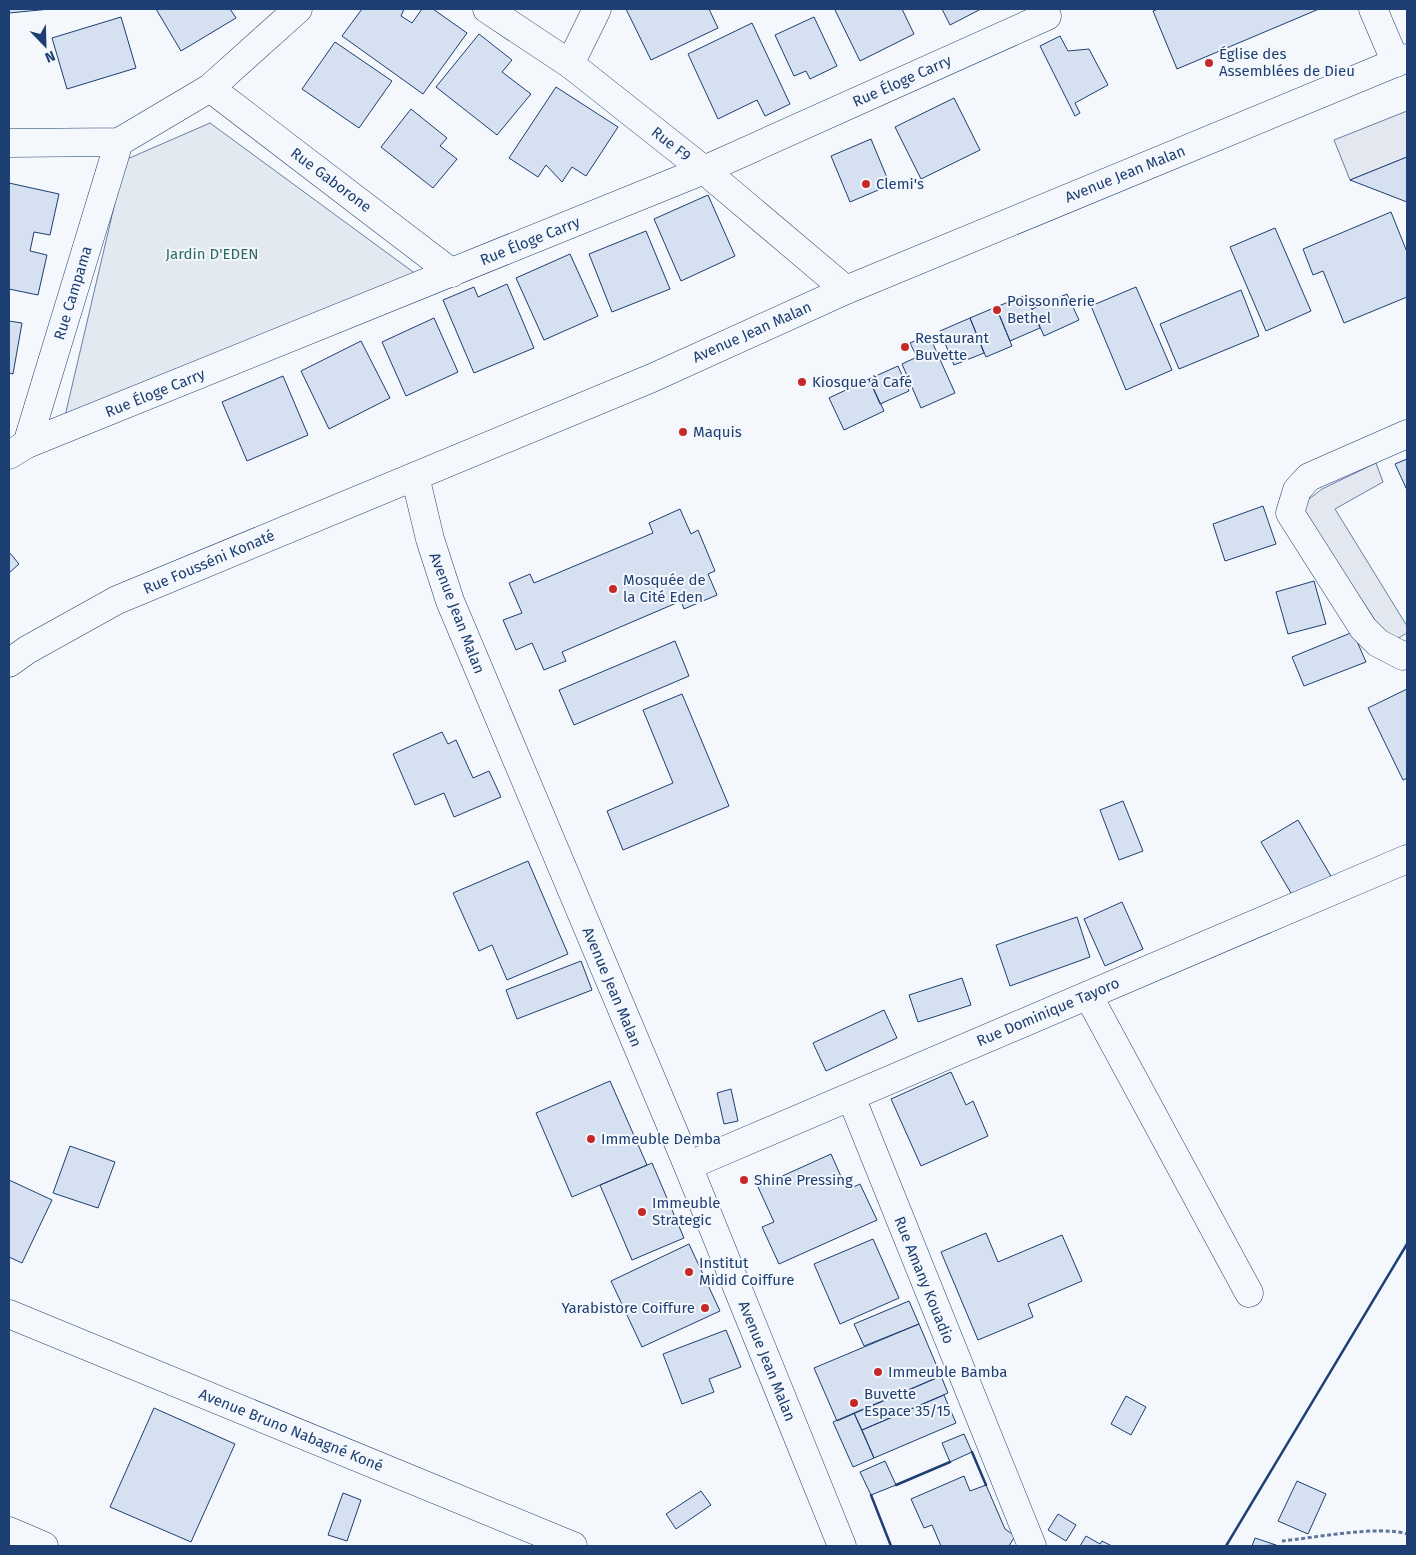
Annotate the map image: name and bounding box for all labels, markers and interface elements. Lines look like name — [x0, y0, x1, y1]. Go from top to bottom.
north arrow — [20, 20, 70, 70]
place label: Église des Assemblées de Dieu — [1219, 45, 1355, 80]
text: N — [42, 47, 57, 66]
street label: Rue Éloge Carry — [850, 51, 955, 111]
marker: Église des Assemblées de Dieu — [1203, 57, 1215, 69]
street label: Rue F9 — [648, 123, 694, 165]
street label: Avenue Jean Malan — [1062, 142, 1188, 206]
street label: Rue Gaborone — [287, 144, 375, 216]
place label: Clemi's — [876, 175, 924, 193]
marker: Clemi's — [860, 178, 872, 190]
street label: Rue Éloge Carry — [477, 213, 583, 269]
street label: Rue Campama — [50, 244, 96, 342]
park label: Jardin D'EDEN — [166, 245, 258, 263]
place label: Poissonnerie Bethel — [1007, 292, 1095, 327]
street label: Avenue Jean Malan — [690, 298, 814, 366]
marker: Poissonnerie Bethel — [991, 304, 1003, 316]
place label: Restaurant Buvette — [915, 329, 989, 364]
marker: Restaurant Buvette — [899, 341, 911, 353]
street label: Rue Éloge Carry — [102, 365, 208, 421]
place label: Kiosque à Café — [812, 373, 912, 391]
marker: Kiosque à Café — [796, 376, 808, 388]
place label: Maquis — [693, 423, 742, 441]
marker: Maquis — [677, 426, 689, 438]
street label: Rue Fousséni Konaté — [141, 526, 277, 598]
street label: Avenue Jean Malan — [426, 550, 488, 676]
place label: Mosquée de la Cité Eden — [623, 571, 706, 606]
marker: Mosquée de la Cité Eden — [607, 583, 619, 595]
street label: Avenue Jean Malan — [579, 924, 645, 1050]
street label: Rue Dominique Tayoro — [974, 974, 1122, 1050]
place label: Immeuble Demba — [601, 1130, 721, 1148]
marker: Immeuble Demba — [585, 1133, 597, 1145]
place label: Shine Pressing — [754, 1171, 853, 1189]
marker: Shine Pressing — [738, 1174, 750, 1186]
place label: Immeuble Strategic — [652, 1194, 720, 1229]
marker: Immeuble Strategic — [636, 1206, 648, 1218]
street label: Rue Amany Kouadio — [890, 1214, 958, 1346]
place label: Institut Midid Coiffure — [699, 1254, 794, 1289]
marker: Institut Midid Coiffure — [683, 1266, 695, 1278]
street label: Avenue Jean Malan — [735, 1298, 799, 1424]
place label: Yarabistore Coiffure — [561, 1299, 695, 1317]
marker: Yarabistore Coiffure — [699, 1302, 711, 1314]
place label: Immeuble Bamba — [888, 1363, 1007, 1381]
marker: Immeuble Bamba — [872, 1366, 884, 1378]
street label: Avenue Bruno Nabagné Koné — [196, 1385, 386, 1475]
place label: Buvette Espace 35/15 — [864, 1385, 951, 1420]
marker: Buvette Espace 35/15 — [848, 1397, 860, 1409]

